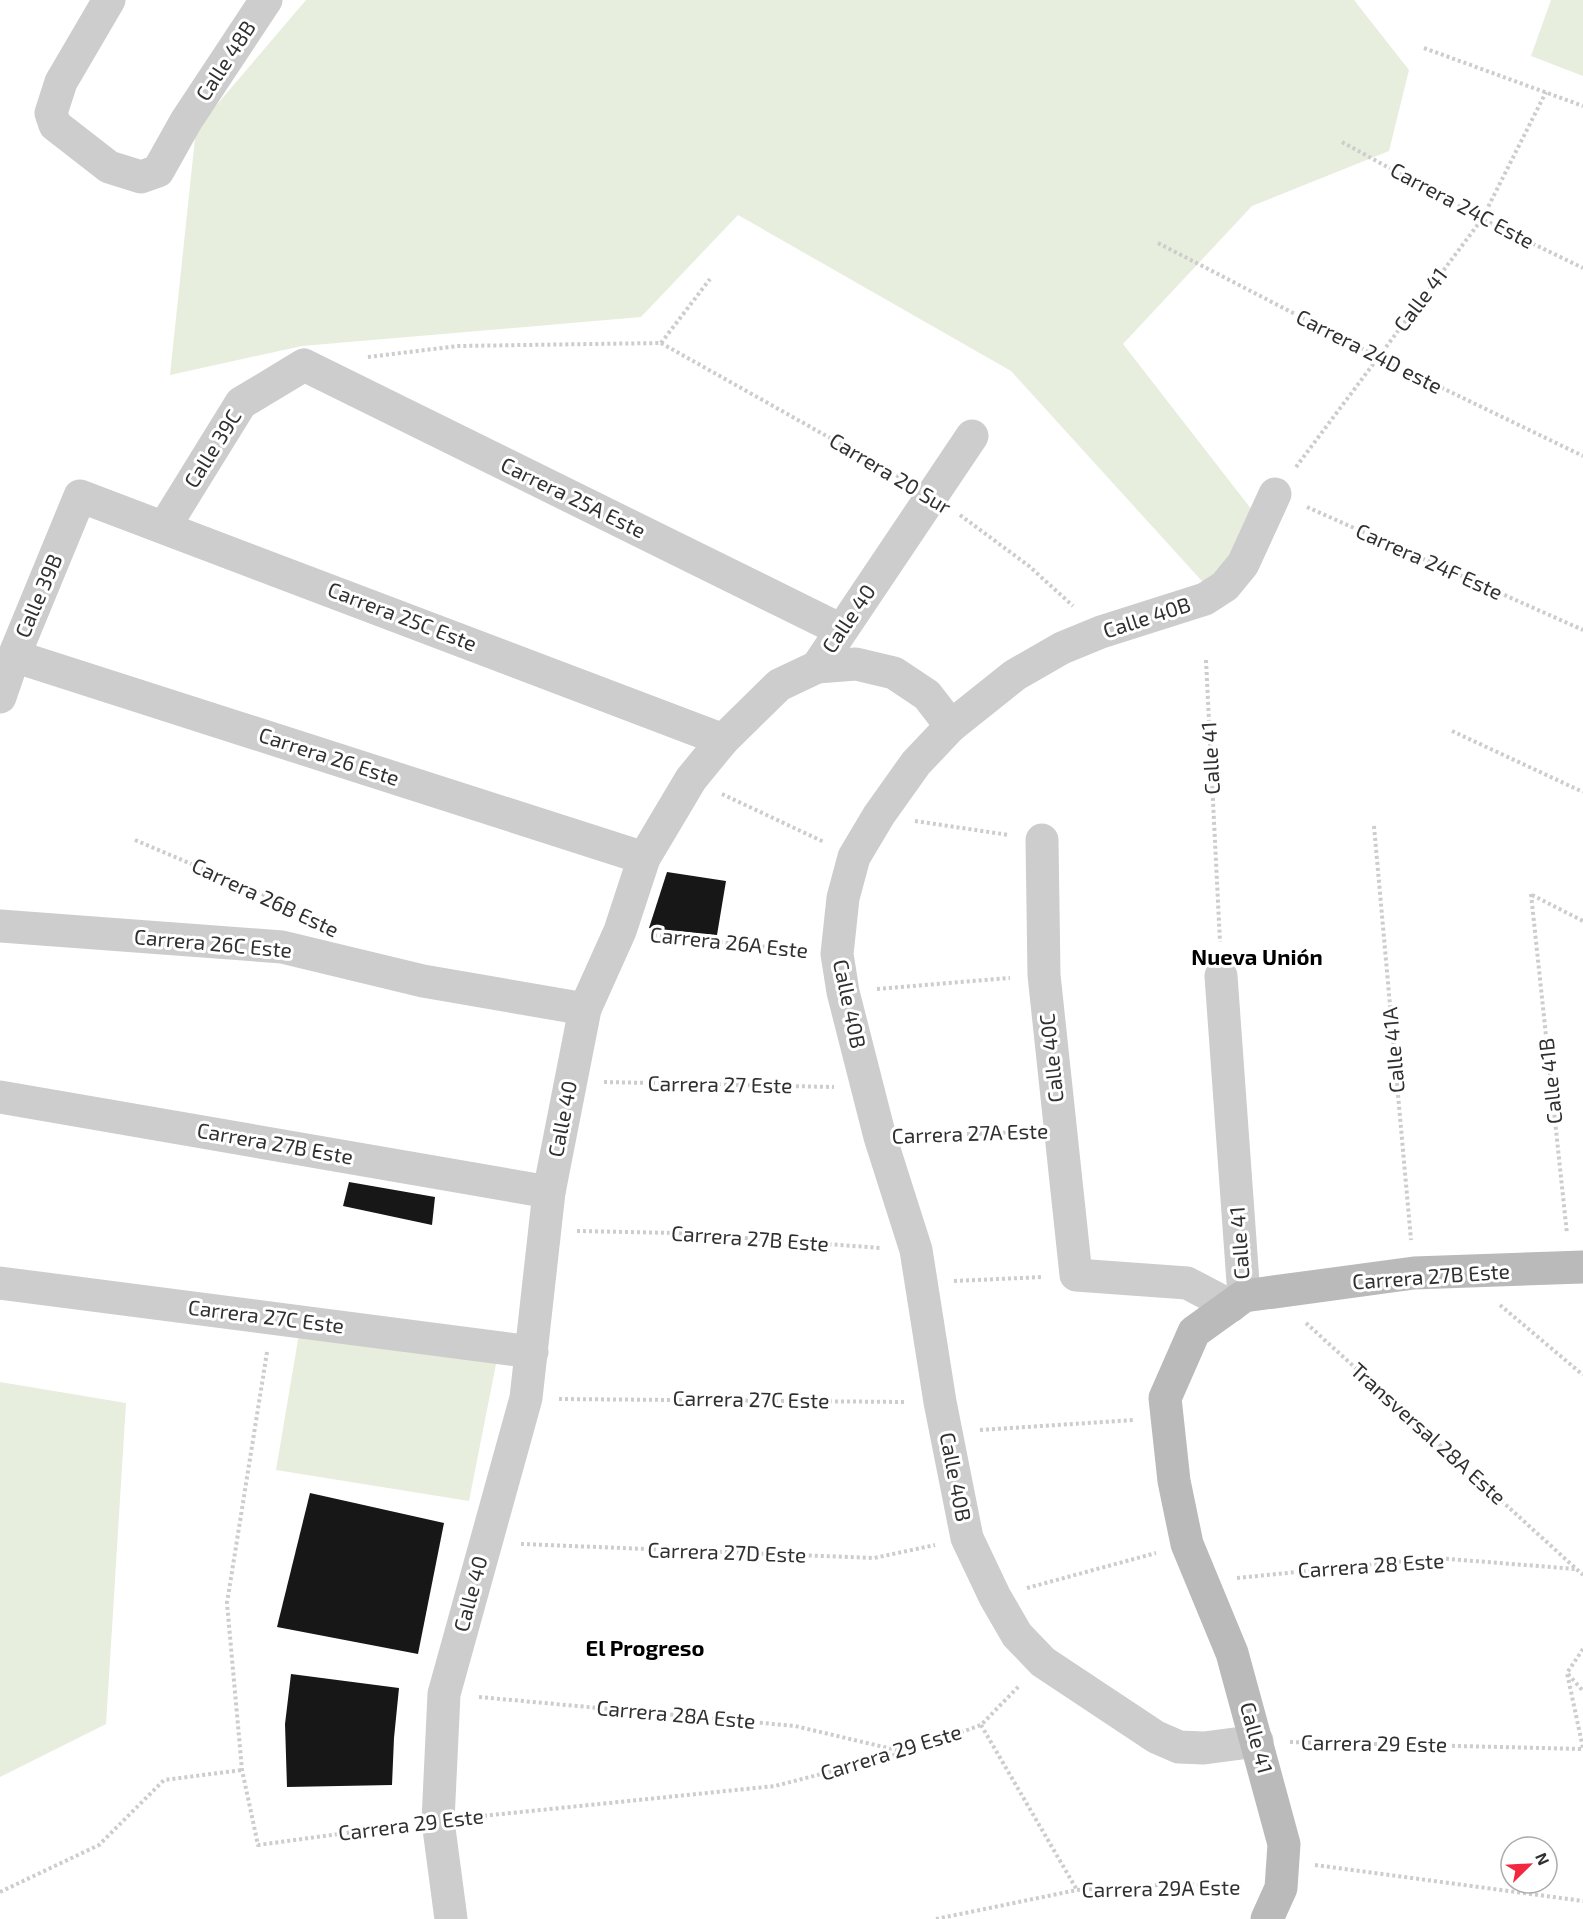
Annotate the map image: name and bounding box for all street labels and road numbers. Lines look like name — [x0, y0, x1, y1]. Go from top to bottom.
street label: Calle 48B — [190, 15, 260, 105]
street label: Carrera 24C Este — [1387, 156, 1539, 253]
street label: Calle 41 — [1388, 262, 1452, 336]
street label: Carrera 24D este — [1292, 303, 1447, 398]
street label: Calle 39C — [178, 404, 246, 492]
street label: Carrera 20 Sur — [825, 427, 957, 519]
street label: Carrera 25A Este — [497, 451, 650, 543]
street label: Carrera 24F Este — [1352, 517, 1507, 604]
street label: Calle 39B — [9, 550, 66, 641]
street label: Carrera 25C Este — [325, 576, 480, 655]
street label: Calle 40 — [816, 579, 880, 657]
street label: Calle 40B — [1100, 591, 1193, 642]
street label: Carrera 26 Este — [256, 721, 403, 790]
street label: Calle 41 — [1195, 721, 1224, 795]
street label: Carrera 26B Este — [188, 852, 343, 942]
street label: Carrera 26A Este — [649, 921, 809, 962]
street label: Carrera 26C Este — [133, 923, 293, 962]
street label: Calle 40B — [829, 957, 872, 1051]
street label: Calle 41A — [1376, 1006, 1409, 1094]
street label: Calle 40C — [1033, 1012, 1068, 1104]
street label: Calle 41B — [1533, 1037, 1566, 1125]
street label: Carrera 27 Este — [647, 1070, 793, 1097]
street label: Calle 40 — [542, 1078, 581, 1159]
street label: Carrera 27B Este — [195, 1116, 355, 1169]
street label: Carrera 27A Este — [891, 1117, 1049, 1148]
street label: Calle 41 — [1223, 1206, 1254, 1280]
street label: Carrera 27B Este — [670, 1220, 830, 1255]
street label: Carrera 27B Este — [1351, 1258, 1511, 1293]
street label: Carrera 27C Este — [187, 1294, 346, 1337]
street label: Transversal 28A Este — [1346, 1357, 1512, 1509]
street label: Carrera 27C Este — [672, 1385, 830, 1412]
street label: Calle 40B — [936, 1430, 977, 1524]
street label: Carrera 27D Este — [647, 1536, 807, 1567]
street label: Carrera 28 Este — [1297, 1547, 1445, 1582]
street label: Calle 40 — [447, 1553, 492, 1634]
street label: Carrera 28A Este — [596, 1694, 757, 1733]
street label: Calle 41 — [1236, 1699, 1279, 1776]
street label: Carrera 29 Este — [817, 1718, 964, 1785]
street label: Carrera 29 Este — [1301, 1729, 1447, 1756]
street label: Carrera 29 Este — [337, 1802, 485, 1845]
street label: Carrera 29A Este — [1081, 1874, 1241, 1901]

